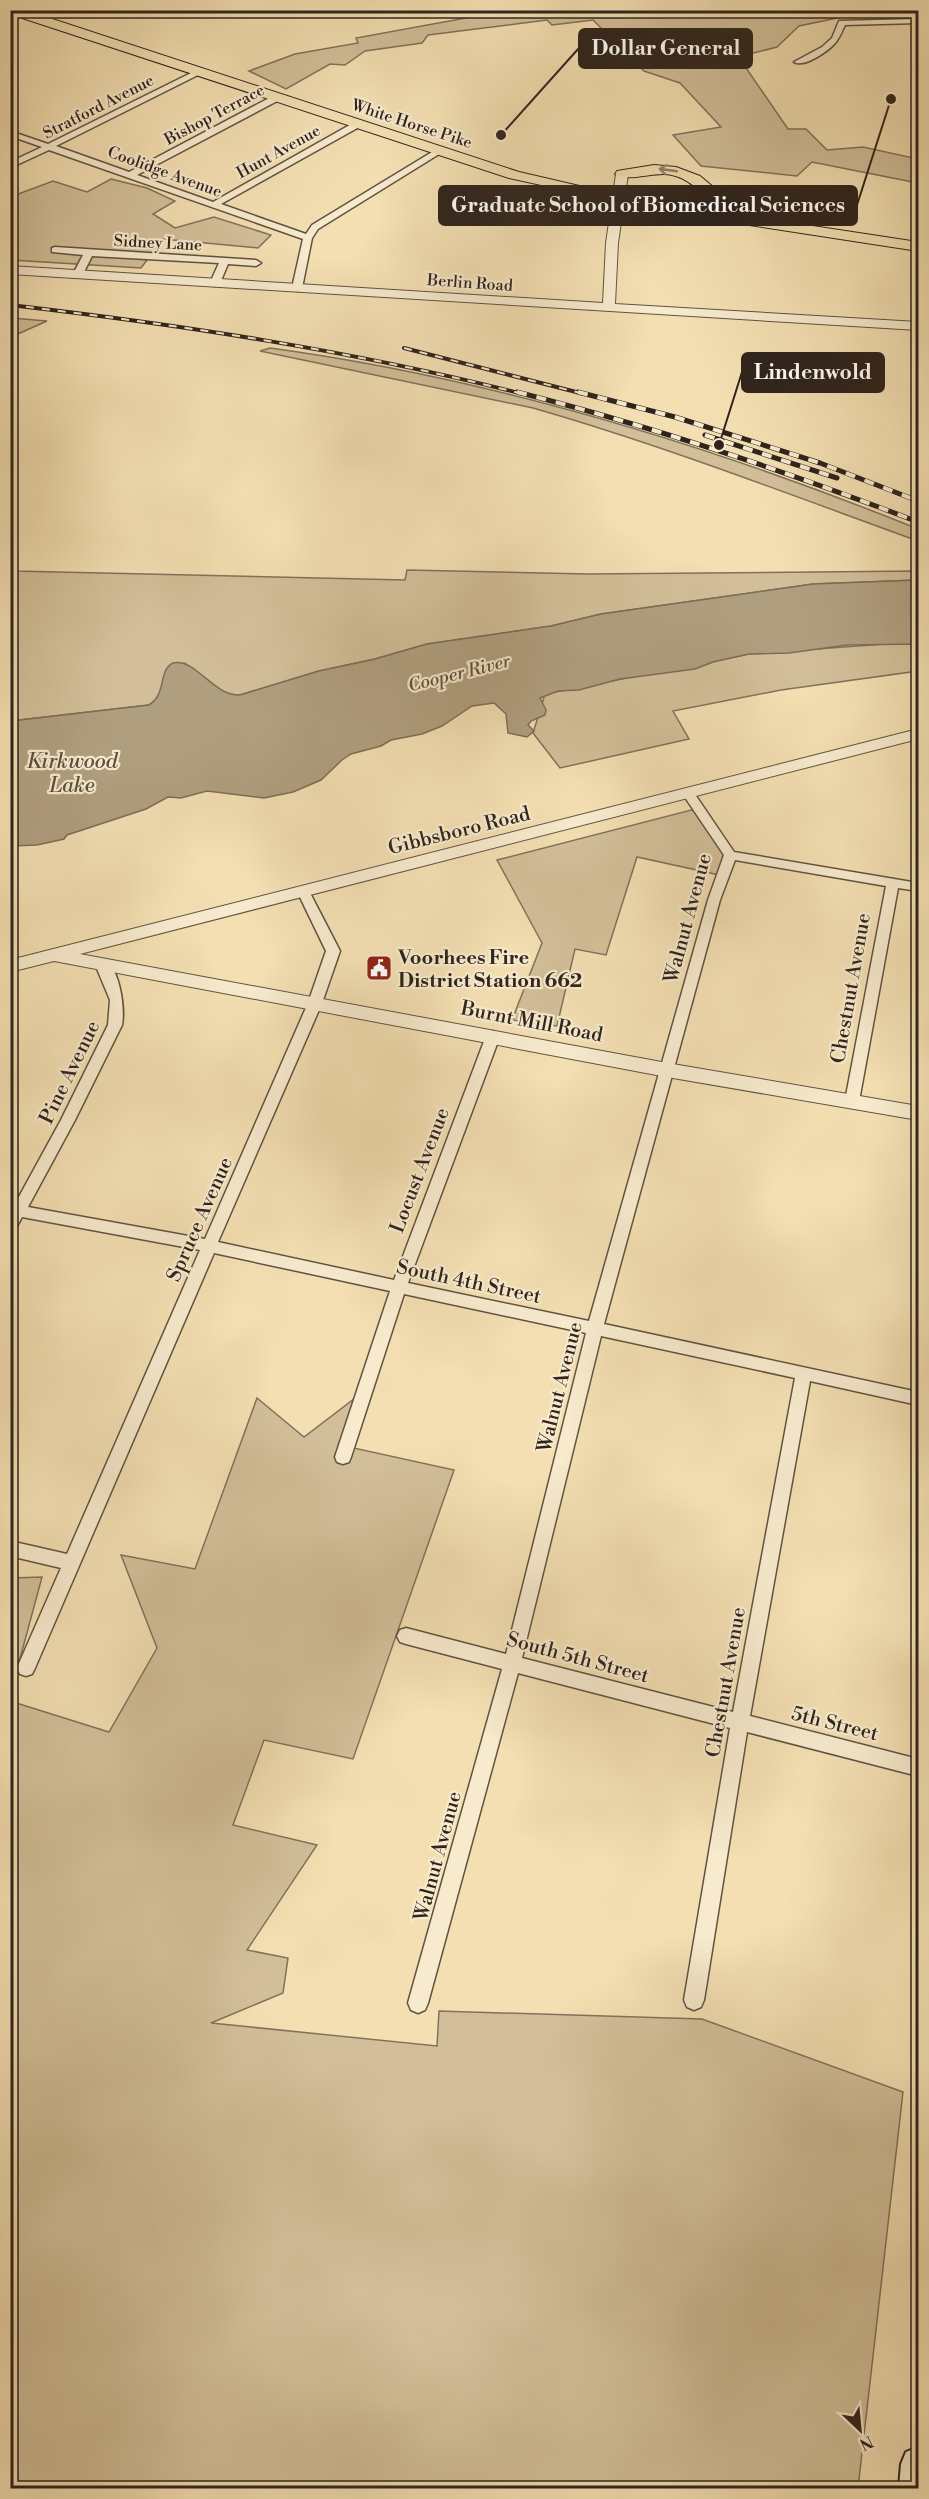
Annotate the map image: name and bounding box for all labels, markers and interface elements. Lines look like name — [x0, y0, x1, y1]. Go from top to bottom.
callout: Dollar General — [579, 29, 752, 68]
text: Dollar General — [591, 36, 741, 62]
street label: Stratford Avenue — [40, 70, 157, 143]
street label: Bishop Terrace — [160, 80, 268, 150]
street label: White Horse Pike — [348, 95, 475, 153]
street label: Hunt Avenue — [233, 121, 324, 183]
street label: Coolidge Avenue — [105, 142, 225, 202]
one-way arrow — [659, 165, 679, 176]
callout: Graduate School of Biomedical Sciences — [439, 186, 857, 225]
text: Graduate School of Biomedical Sciences — [451, 193, 845, 219]
street label: Sidney Lane — [113, 231, 203, 255]
street label: Berlin Road — [425, 270, 513, 296]
callout: Lindenwold — [742, 353, 884, 392]
text: Lindenwold — [754, 360, 872, 386]
water label: Cooper River — [406, 650, 513, 697]
water label: Kirkwood Lake — [26, 749, 119, 799]
street label: Gibbsboro Road — [386, 802, 534, 861]
street label: Walnut Avenue — [659, 851, 718, 987]
street label: Chestnut Avenue — [826, 911, 877, 1065]
place label: Voorhees Fire District Station 662 — [397, 946, 582, 994]
public building icon: Voorhees Fire District Station 662 — [364, 953, 394, 983]
street label: Burnt Mill Road — [458, 996, 605, 1049]
street label: Pine Avenue — [34, 1017, 106, 1129]
street label: Locust Avenue — [385, 1104, 456, 1237]
street label: Spruce Avenue — [162, 1153, 239, 1286]
street label: South 4th Street — [394, 1255, 543, 1310]
street label: Walnut Avenue — [532, 1320, 589, 1456]
street label: Chestnut Avenue — [701, 1605, 752, 1759]
street label: South 5th Street — [504, 1627, 651, 1689]
street label: 5th Street — [789, 1702, 881, 1747]
street label: Walnut Avenue — [409, 1789, 468, 1925]
north arrow — [830, 2400, 890, 2460]
text: N — [856, 2431, 876, 2454]

